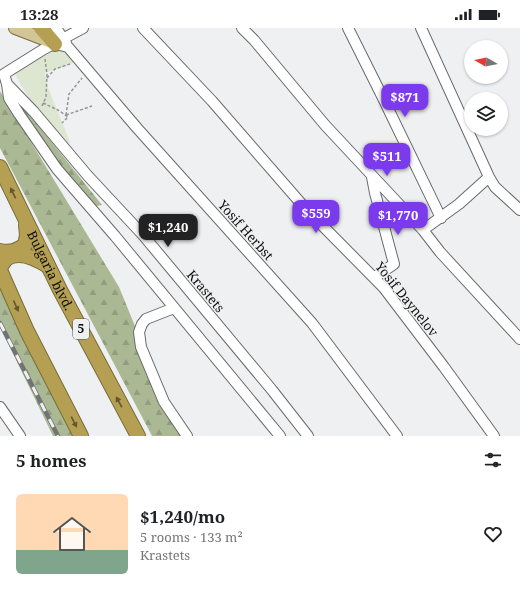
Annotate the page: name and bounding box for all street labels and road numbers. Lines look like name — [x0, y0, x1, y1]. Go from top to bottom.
street label: Yosif Herbst — [214, 195, 278, 264]
street label: Bulgaria blvd. — [23, 227, 78, 313]
street label: Yosif Daynelov — [371, 257, 443, 340]
street label: Krastets — [183, 266, 229, 316]
road number: 5 — [73, 319, 89, 339]

